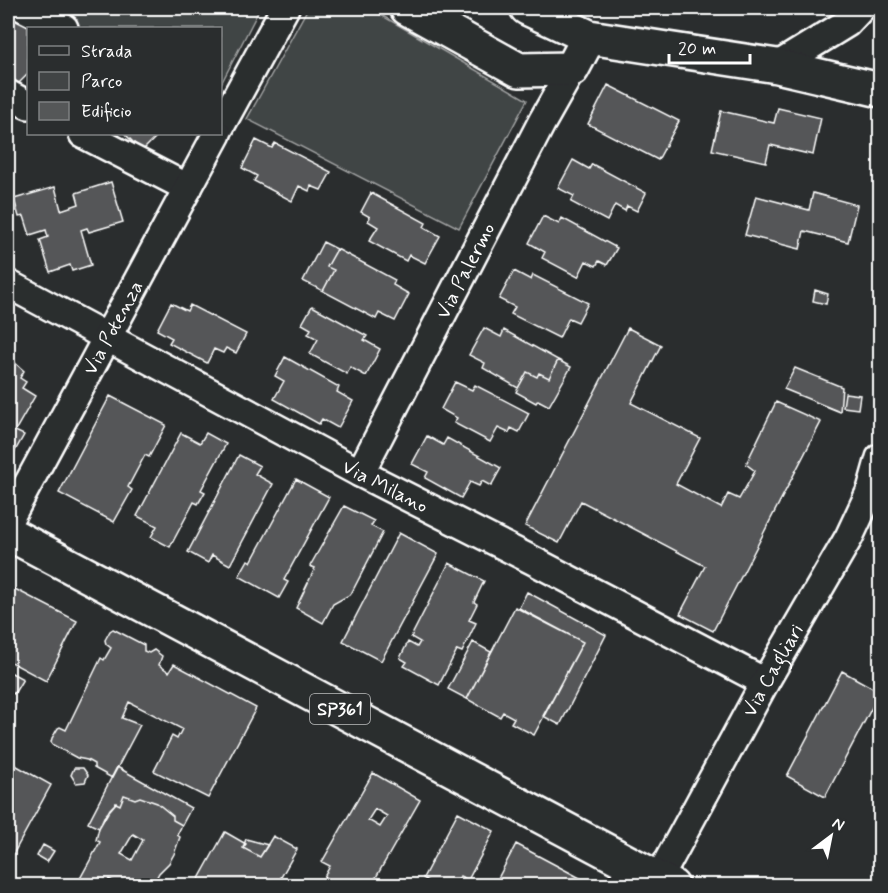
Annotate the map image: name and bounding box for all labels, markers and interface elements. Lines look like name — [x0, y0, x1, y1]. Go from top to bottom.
legend — [27, 27, 222, 135]
scale bar — [669, 27, 750, 65]
text: 20 m — [678, 37, 716, 61]
text: Strada — [81, 40, 132, 64]
text: Parco — [81, 70, 122, 94]
text: Edificio — [81, 100, 132, 124]
street label: Via Palermo — [430, 219, 502, 324]
street label: Via Potenza — [77, 276, 150, 380]
street label: Via Milano — [337, 454, 432, 520]
street label: Via Cagliari — [737, 619, 811, 722]
road number: SP361 — [310, 694, 370, 724]
north arrow — [801, 806, 861, 866]
text: N — [828, 813, 848, 836]

